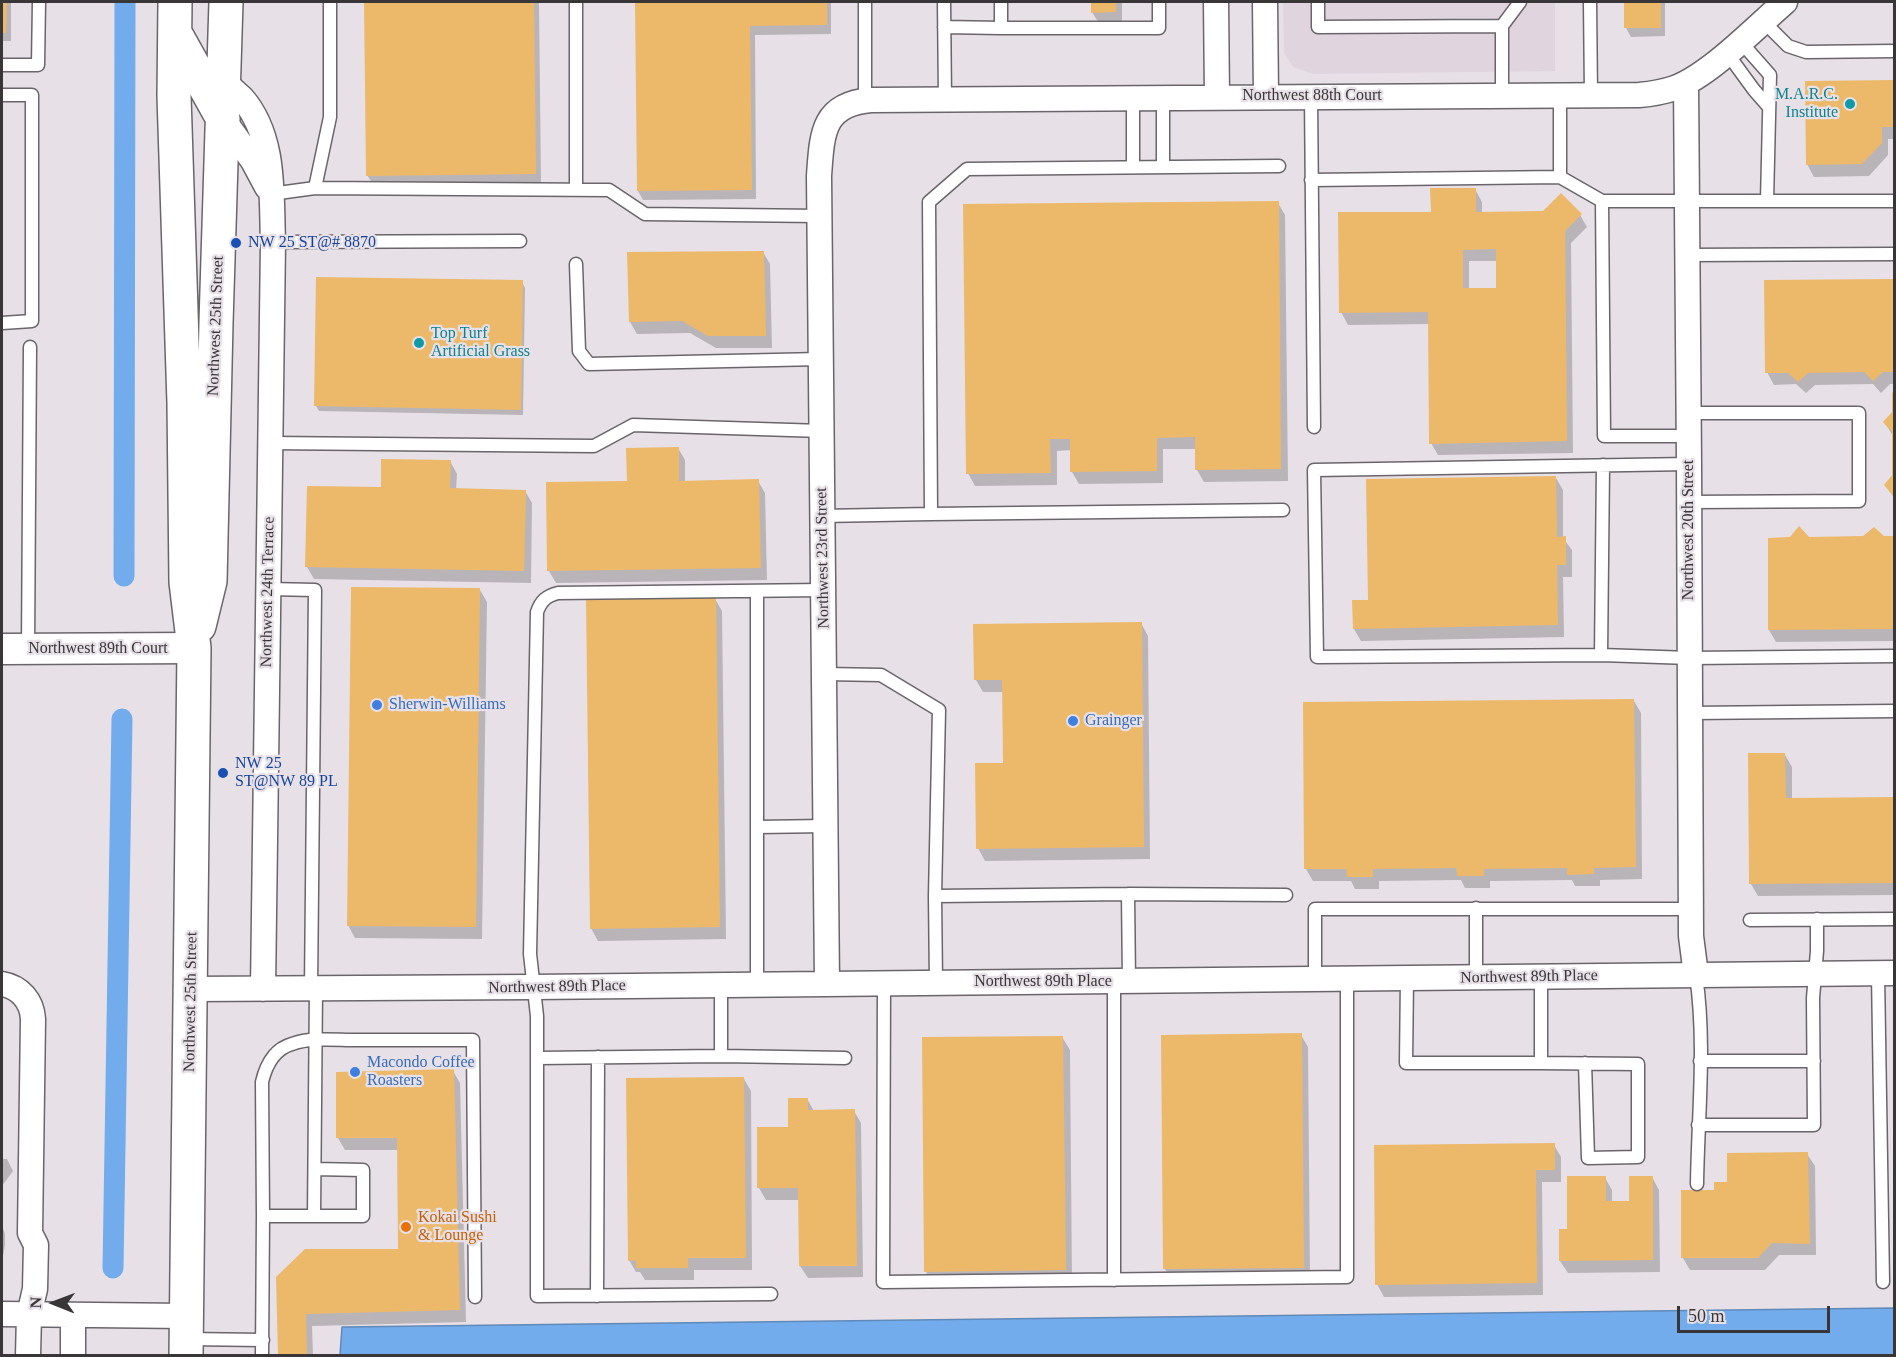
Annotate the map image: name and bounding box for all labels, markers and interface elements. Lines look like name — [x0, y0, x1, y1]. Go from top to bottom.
place label: M.A.R.C. Institute — [1775, 85, 1838, 123]
street label: Northwest 88th Court — [1242, 86, 1382, 106]
marker: M.A.R.C. Institute — [1843, 97, 1857, 111]
place label: NW 25 ST@# 8870 — [248, 233, 376, 253]
marker: NW 25 ST@# 8870 — [229, 236, 243, 250]
street label: Northwest 25th Street — [204, 255, 228, 397]
place label: Top Turf Artificial Grass — [431, 324, 530, 362]
marker: Top Turf Artificial Grass — [412, 336, 426, 350]
street label: Northwest 20th Street — [1679, 460, 1699, 600]
street label: Northwest 23rd Street — [812, 487, 834, 629]
street label: Northwest 24th Terrace — [257, 516, 279, 668]
street label: Northwest 89th Court — [28, 639, 168, 659]
place label: Sherwin-Williams — [389, 695, 506, 715]
marker: Sherwin-Williams — [370, 698, 384, 712]
place label: Grainger — [1085, 711, 1142, 731]
marker: Grainger — [1066, 714, 1080, 728]
place label: NW 25 ST@NW 89 PL — [235, 754, 338, 792]
marker: NW 25 ST@NW 89 PL — [216, 766, 230, 780]
street label: Northwest 25th Street — [180, 932, 202, 1072]
street label: Northwest 89th Place — [1460, 966, 1598, 988]
street label: Northwest 89th Place — [974, 972, 1112, 992]
street label: Northwest 89th Place — [488, 976, 626, 998]
place label: Macondo Coffee Roasters — [367, 1053, 475, 1091]
marker: Macondo Coffee Roasters — [348, 1065, 362, 1079]
place label: Kokai Sushi & Lounge — [418, 1208, 497, 1246]
marker: Kokai Sushi & Lounge — [399, 1220, 413, 1234]
north arrow — [24, 1273, 84, 1333]
scale bar — [1680, 1294, 1833, 1332]
text: N — [27, 1297, 44, 1309]
text: 50 m — [1688, 1306, 1725, 1326]

